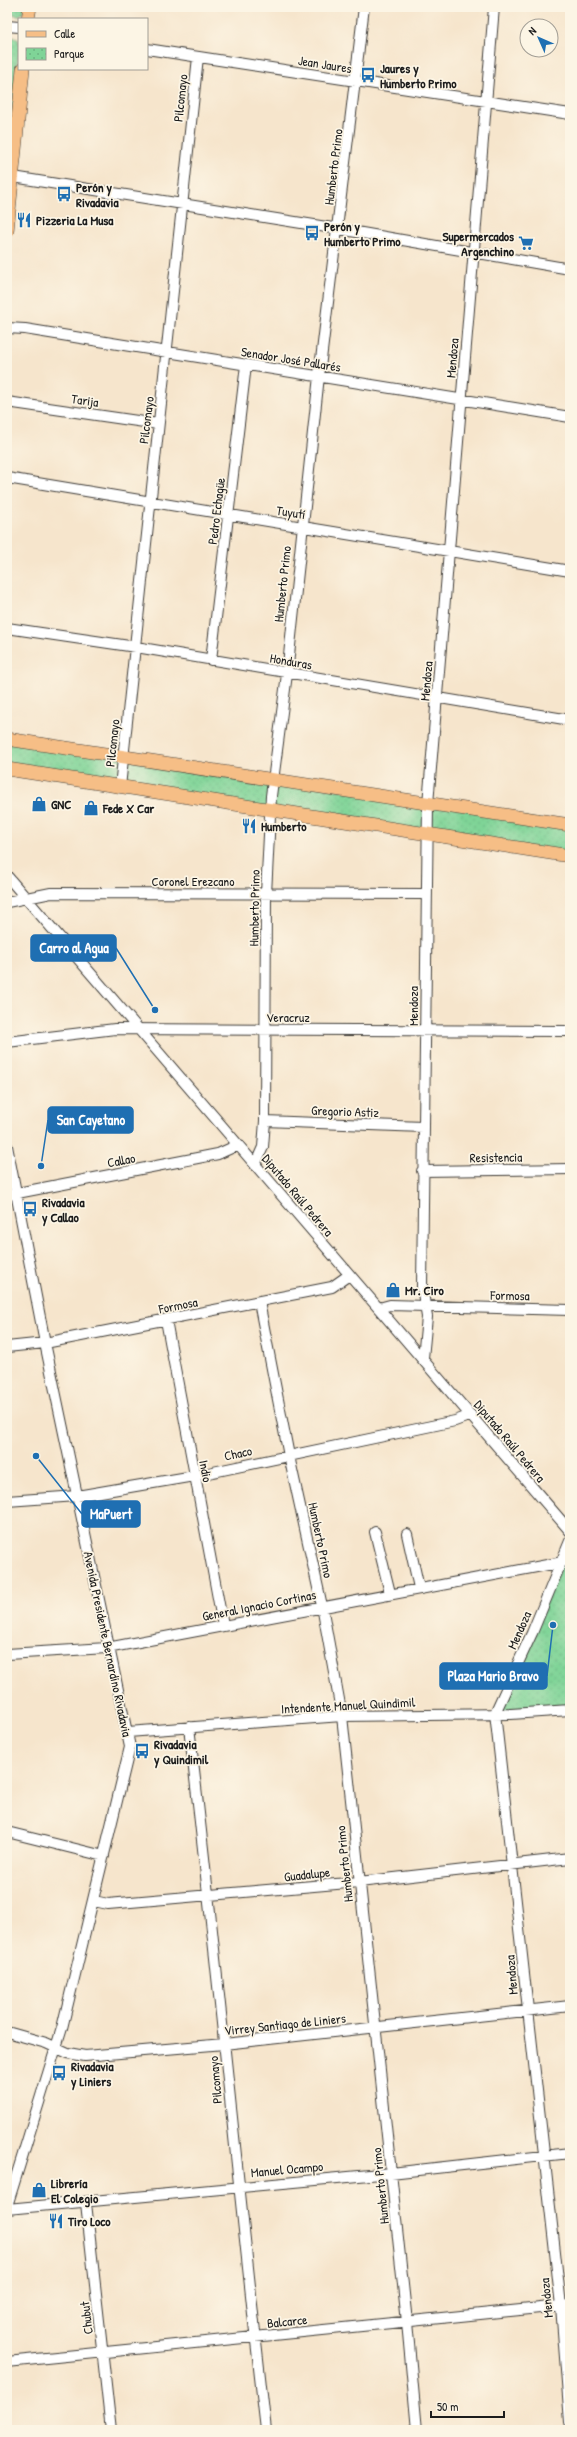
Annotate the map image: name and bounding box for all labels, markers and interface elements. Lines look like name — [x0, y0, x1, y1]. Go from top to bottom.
legend — [18, 18, 148, 70]
north arrow — [519, 18, 559, 58]
text: N — [525, 24, 539, 38]
text: Calle — [54, 25, 75, 42]
text: Parque — [54, 45, 84, 62]
street label: Jean Jaures — [297, 51, 353, 77]
place label: Jaures y Humberto Primo — [380, 59, 457, 92]
bus stop icon: Jaures y Humberto Primo — [359, 66, 377, 84]
street label: Pilcomayo — [169, 73, 191, 123]
street label: Humberto Primo — [319, 128, 347, 206]
place label: Perón y Rivadavia — [76, 178, 119, 211]
bus stop icon: Perón y Rivadavia — [55, 185, 73, 203]
restaurant icon: Pizzeria La Musa — [15, 211, 33, 229]
place label: Pizzeria La Musa — [36, 211, 114, 229]
place label: Perón y Humberto Primo — [324, 217, 401, 250]
bus stop icon: Perón y Humberto Primo — [303, 224, 321, 242]
place label: Supermercados Argenchino — [443, 227, 515, 261]
supermarket icon: Supermercados Argenchino — [517, 234, 535, 252]
street label: Mendoza — [441, 337, 463, 379]
street label: Senador José Pallarés — [240, 342, 342, 376]
street label: Tarija — [70, 389, 100, 411]
street label: Pilcomayo — [134, 395, 158, 445]
street label: Pedro Echagüe — [203, 477, 229, 545]
street label: Tuyutí — [275, 501, 307, 523]
street label: Humberto Primo — [269, 545, 295, 623]
street label: Honduras — [268, 648, 314, 674]
street label: Mendoza — [415, 660, 437, 702]
street label: Pilcomayo — [101, 718, 123, 768]
shop icon: GNC — [30, 795, 48, 813]
place label: GNC — [51, 795, 71, 813]
shop icon: Fede X Car — [82, 799, 100, 817]
place label: Fede X Car — [102, 799, 155, 817]
restaurant icon: Humberto — [240, 817, 258, 835]
place label: Humberto — [261, 817, 307, 835]
street label: Humberto Primo — [244, 870, 264, 946]
street label: Coronel Erezcano — [152, 872, 234, 890]
callout: Carro al Agua — [31, 935, 116, 961]
text: Carro al Agua — [39, 938, 109, 959]
street label: Mendoza — [404, 986, 422, 1026]
street label: Veracruz — [266, 1008, 310, 1026]
street label: Gregorio Astiz — [311, 1101, 380, 1121]
callout: San Cayetano — [48, 1107, 133, 1133]
text: San Cayetano — [57, 1110, 126, 1131]
street label: Callao — [105, 1148, 137, 1172]
street label: Resistencia — [470, 1148, 522, 1166]
street label: Diputado Raúl Pedrera — [258, 1150, 338, 1240]
place label: Rivadavia y Callao — [41, 1193, 85, 1227]
bus stop icon: Rivadavia y Callao — [21, 1200, 39, 1218]
shop icon: Mr. Ciro — [384, 1281, 402, 1299]
place label: Mr. Ciro — [405, 1281, 445, 1299]
street label: Formosa — [489, 1286, 530, 1304]
street label: Formosa — [156, 1292, 199, 1318]
street label: Diputado Raúl Pedrera — [470, 1396, 550, 1486]
street label: Chaco — [222, 1441, 254, 1465]
street label: Indio — [195, 1458, 217, 1484]
callout: MaPuert — [82, 1501, 140, 1527]
street label: Humberto Primo — [304, 1501, 338, 1579]
text: MaPuert — [90, 1504, 133, 1523]
street label: Avenida Presidente Bernardino Rivadavia — [80, 1550, 136, 1738]
street label: General Ignacio Cortinas — [200, 1585, 318, 1625]
street label: Mendoza — [503, 1608, 535, 1652]
callout: Plaza Mario Bravo — [440, 1663, 547, 1689]
text: Plaza Mario Bravo — [447, 1666, 539, 1685]
street label: Intendente Manuel Quindimil — [280, 1692, 416, 1718]
place label: Rivadavia y Quindimil — [153, 1735, 209, 1769]
bus stop icon: Rivadavia y Quindimil — [133, 1742, 151, 1760]
street label: Humberto Primo — [331, 1825, 357, 1903]
street label: Guadalupe — [283, 1863, 331, 1885]
street label: Mendoza — [500, 1954, 522, 1996]
street label: Virrey Santiago de Liniers — [223, 2009, 347, 2039]
street label: Pilcomayo — [204, 2056, 226, 2104]
place label: Rivadavia y Liniers — [70, 2057, 114, 2091]
bus stop icon: Rivadavia y Liniers — [50, 2064, 68, 2082]
street label: Humberto Primo — [367, 2147, 393, 2225]
street label: Manuel Ocampo — [250, 2157, 324, 2181]
place label: Librería El Colegio — [51, 2174, 99, 2208]
shop icon: Librería El Colegio — [30, 2181, 48, 2199]
restaurant icon: Tiro Loco — [47, 2212, 65, 2230]
place label: Tiro Loco — [67, 2212, 111, 2230]
street label: Mendoza — [535, 2277, 557, 2319]
street label: Chubut — [75, 2300, 97, 2335]
street label: Balcarce — [266, 2310, 308, 2332]
scale bar — [431, 2393, 504, 2419]
text: 50 m — [437, 2398, 458, 2415]

